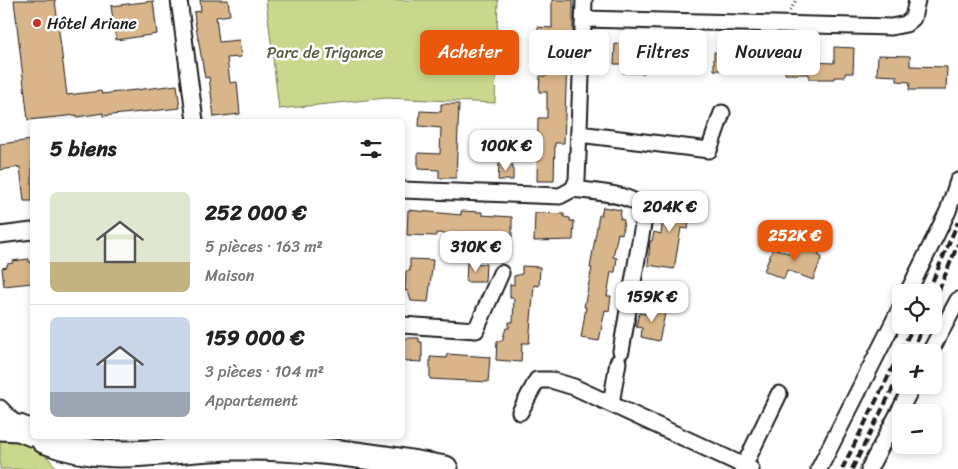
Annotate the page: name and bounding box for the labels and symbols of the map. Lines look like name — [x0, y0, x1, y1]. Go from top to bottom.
place label: Hôtel Ariane — [47, 9, 137, 38]
marker: Hôtel Ariane — [31, 17, 43, 29]
park label: Parc de Trigance — [267, 38, 383, 67]
pin: 100K € — [465, 130, 547, 172]
pin: 204K € — [629, 190, 711, 233]
pin: 252K € — [754, 220, 836, 262]
pin: 310K € — [435, 230, 517, 273]
pin: 159K € — [611, 280, 693, 323]

